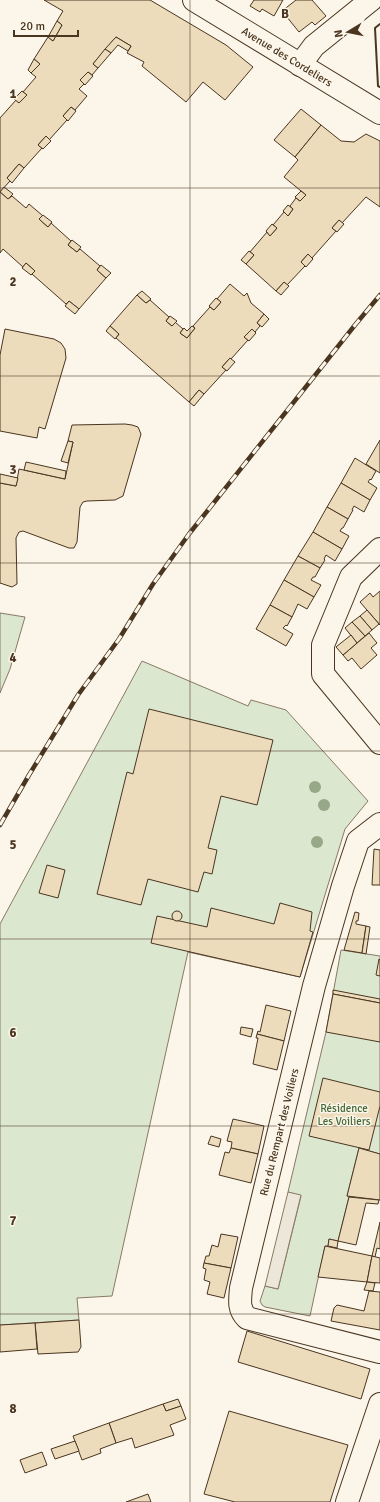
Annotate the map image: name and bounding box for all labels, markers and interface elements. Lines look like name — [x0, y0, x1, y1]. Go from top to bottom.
text: B — [281, 6, 289, 22]
scale bar — [14, 12, 78, 38]
north arrow — [328, 12, 368, 52]
text: 20 m — [20, 19, 45, 34]
street label: Avenue des Cordeliers — [239, 25, 335, 90]
text: N — [332, 29, 346, 39]
text: 1 — [9, 86, 17, 102]
text: 2 — [9, 274, 17, 290]
text: 3 — [9, 462, 17, 478]
text: 4 — [9, 650, 17, 666]
text: 5 — [9, 837, 17, 853]
text: 6 — [9, 1025, 17, 1041]
street label: Rue du Rempart des Voiliers — [257, 1067, 302, 1197]
park label: Résidence Les Voiliers — [317, 1102, 371, 1128]
text: 7 — [9, 1213, 17, 1229]
text: 8 — [9, 1401, 17, 1417]

